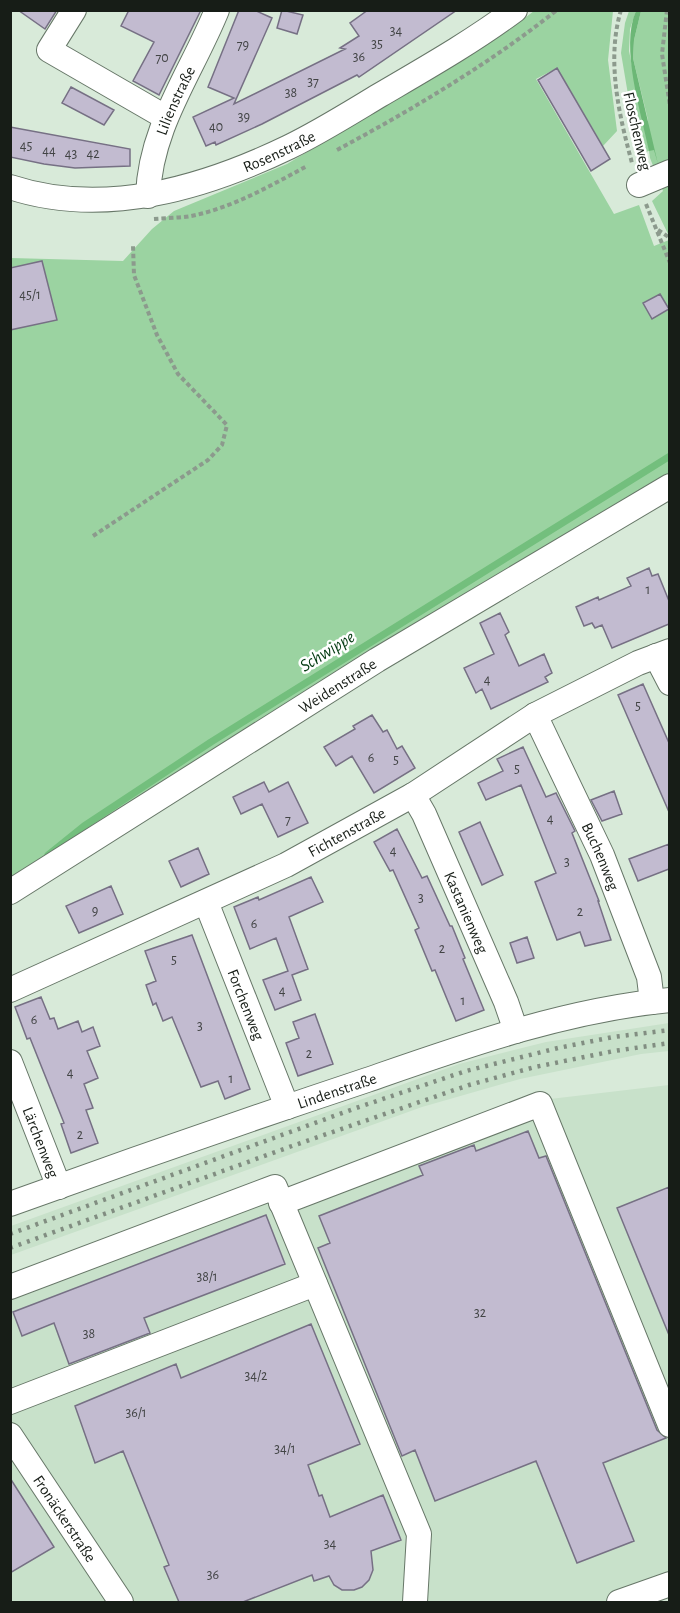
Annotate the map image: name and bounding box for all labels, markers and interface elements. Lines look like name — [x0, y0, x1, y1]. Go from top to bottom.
house number: 34 — [390, 24, 403, 38]
house number: 35 — [371, 37, 383, 51]
house number: 79 — [237, 38, 249, 52]
house number: 36 — [353, 50, 365, 64]
house number: 70 — [155, 51, 169, 65]
street label: Lilienstraße — [153, 64, 198, 137]
house number: 37 — [307, 75, 319, 89]
house number: 38 — [285, 86, 297, 100]
street label: Floschenweg — [620, 90, 654, 172]
house number: 39 — [238, 110, 250, 124]
house number: 40 — [209, 120, 223, 134]
street label: Rosenstraße — [241, 128, 318, 175]
house number: 45 — [20, 139, 32, 153]
house number: 44 — [42, 144, 56, 158]
house number: 43 — [65, 147, 77, 161]
house number: 42 — [86, 147, 100, 161]
house number: 45/1 — [19, 288, 41, 302]
house number: 1 — [646, 583, 650, 597]
water label: Schwippe — [297, 628, 358, 676]
street label: Weidenstraße — [296, 656, 379, 716]
house number: 4 — [484, 673, 491, 687]
house number: 5 — [635, 699, 641, 713]
house number: 6 — [368, 751, 374, 765]
house number: 5 — [393, 753, 399, 767]
house number: 5 — [514, 762, 520, 776]
street label: Fichtenstraße — [306, 805, 388, 860]
house number: 4 — [547, 812, 554, 826]
house number: 7 — [285, 813, 291, 827]
street label: Buchenweg — [579, 820, 622, 893]
house number: 4 — [390, 844, 397, 858]
house number: 3 — [564, 855, 570, 869]
street label: Kastanienweg — [441, 869, 491, 956]
house number: 3 — [418, 891, 424, 905]
house number: 9 — [92, 904, 98, 918]
house number: 2 — [577, 905, 583, 919]
house number: 6 — [251, 917, 257, 931]
house number: 2 — [439, 942, 445, 956]
house number: 5 — [171, 953, 177, 967]
street label: Forchenweg — [224, 967, 267, 1043]
house number: 4 — [279, 984, 286, 998]
house number: 1 — [461, 994, 465, 1008]
house number: 6 — [31, 1013, 37, 1027]
house number: 3 — [197, 1019, 203, 1033]
house number: 2 — [306, 1047, 312, 1061]
house number: 4 — [67, 1066, 74, 1080]
street label: Lindenstraße — [295, 1070, 379, 1112]
house number: 1 — [229, 1072, 233, 1086]
street label: Lärchenweg — [19, 1105, 62, 1180]
house number: 2 — [77, 1128, 83, 1142]
house number: 38/1 — [196, 1270, 218, 1284]
house number: 32 — [474, 1306, 486, 1320]
house number: 38 — [83, 1327, 95, 1341]
house number: 34/2 — [245, 1369, 267, 1383]
house number: 36/1 — [125, 1406, 147, 1420]
house number: 34/1 — [274, 1442, 296, 1456]
street label: Fronäckerstraße — [30, 1473, 99, 1565]
house number: 34 — [324, 1537, 337, 1551]
house number: 36 — [207, 1568, 219, 1582]

